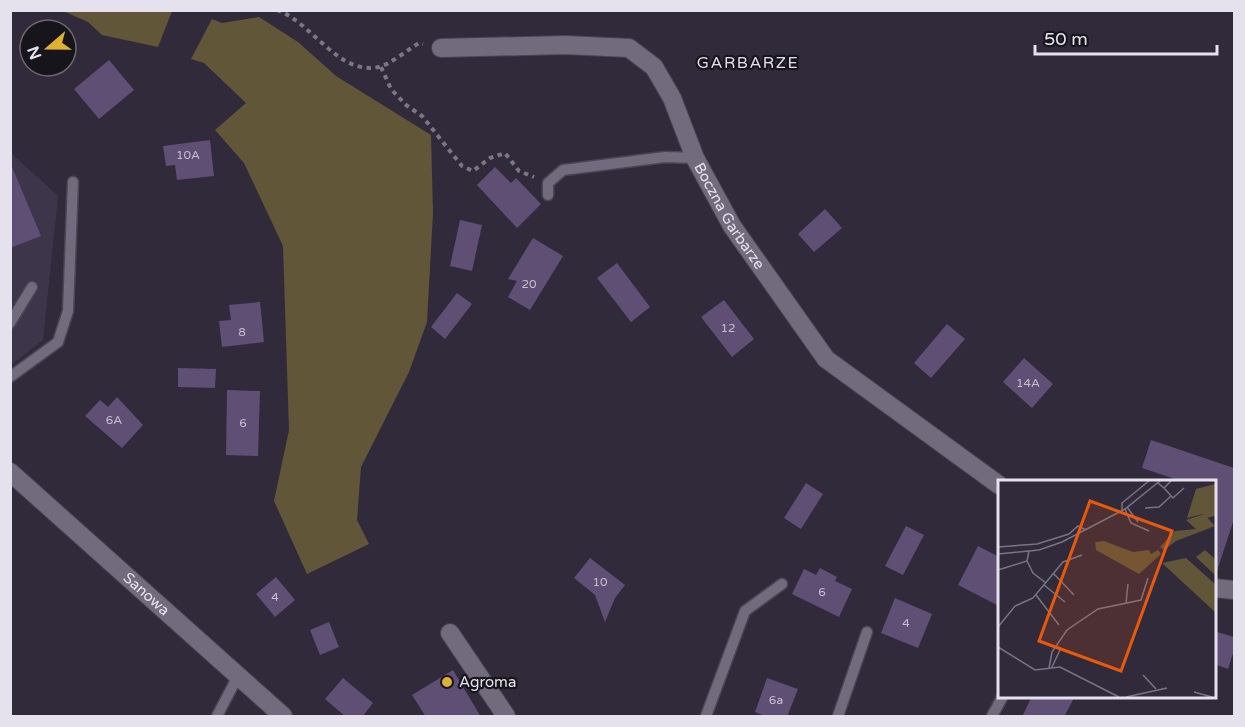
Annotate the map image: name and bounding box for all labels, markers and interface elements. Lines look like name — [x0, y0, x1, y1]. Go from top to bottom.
north arrow — [18, 18, 78, 78]
scale bar — [1035, 18, 1216, 56]
text: 50 m — [1044, 28, 1088, 50]
text: N — [23, 43, 46, 62]
district label: GARBARZE — [697, 53, 799, 73]
house number: 10A — [176, 148, 200, 162]
street label: Boczna Garbarze — [690, 159, 769, 273]
house number: 20 — [521, 277, 537, 291]
house number: 12 — [720, 321, 736, 335]
house number: 8 — [238, 325, 246, 339]
house number: 14A — [1016, 376, 1040, 390]
house number: 6A — [106, 413, 122, 427]
house number: 6 — [239, 416, 247, 430]
inset map — [998, 480, 1215, 697]
street label: Sanowa — [120, 569, 173, 619]
house number: 10 — [592, 575, 608, 589]
house number: 6 — [818, 585, 826, 599]
house number: 4 — [271, 590, 279, 604]
house number: 4 — [902, 616, 910, 630]
place label: Agroma — [459, 673, 516, 691]
marker: Agroma — [440, 675, 454, 689]
house number: 6a — [769, 693, 783, 707]

